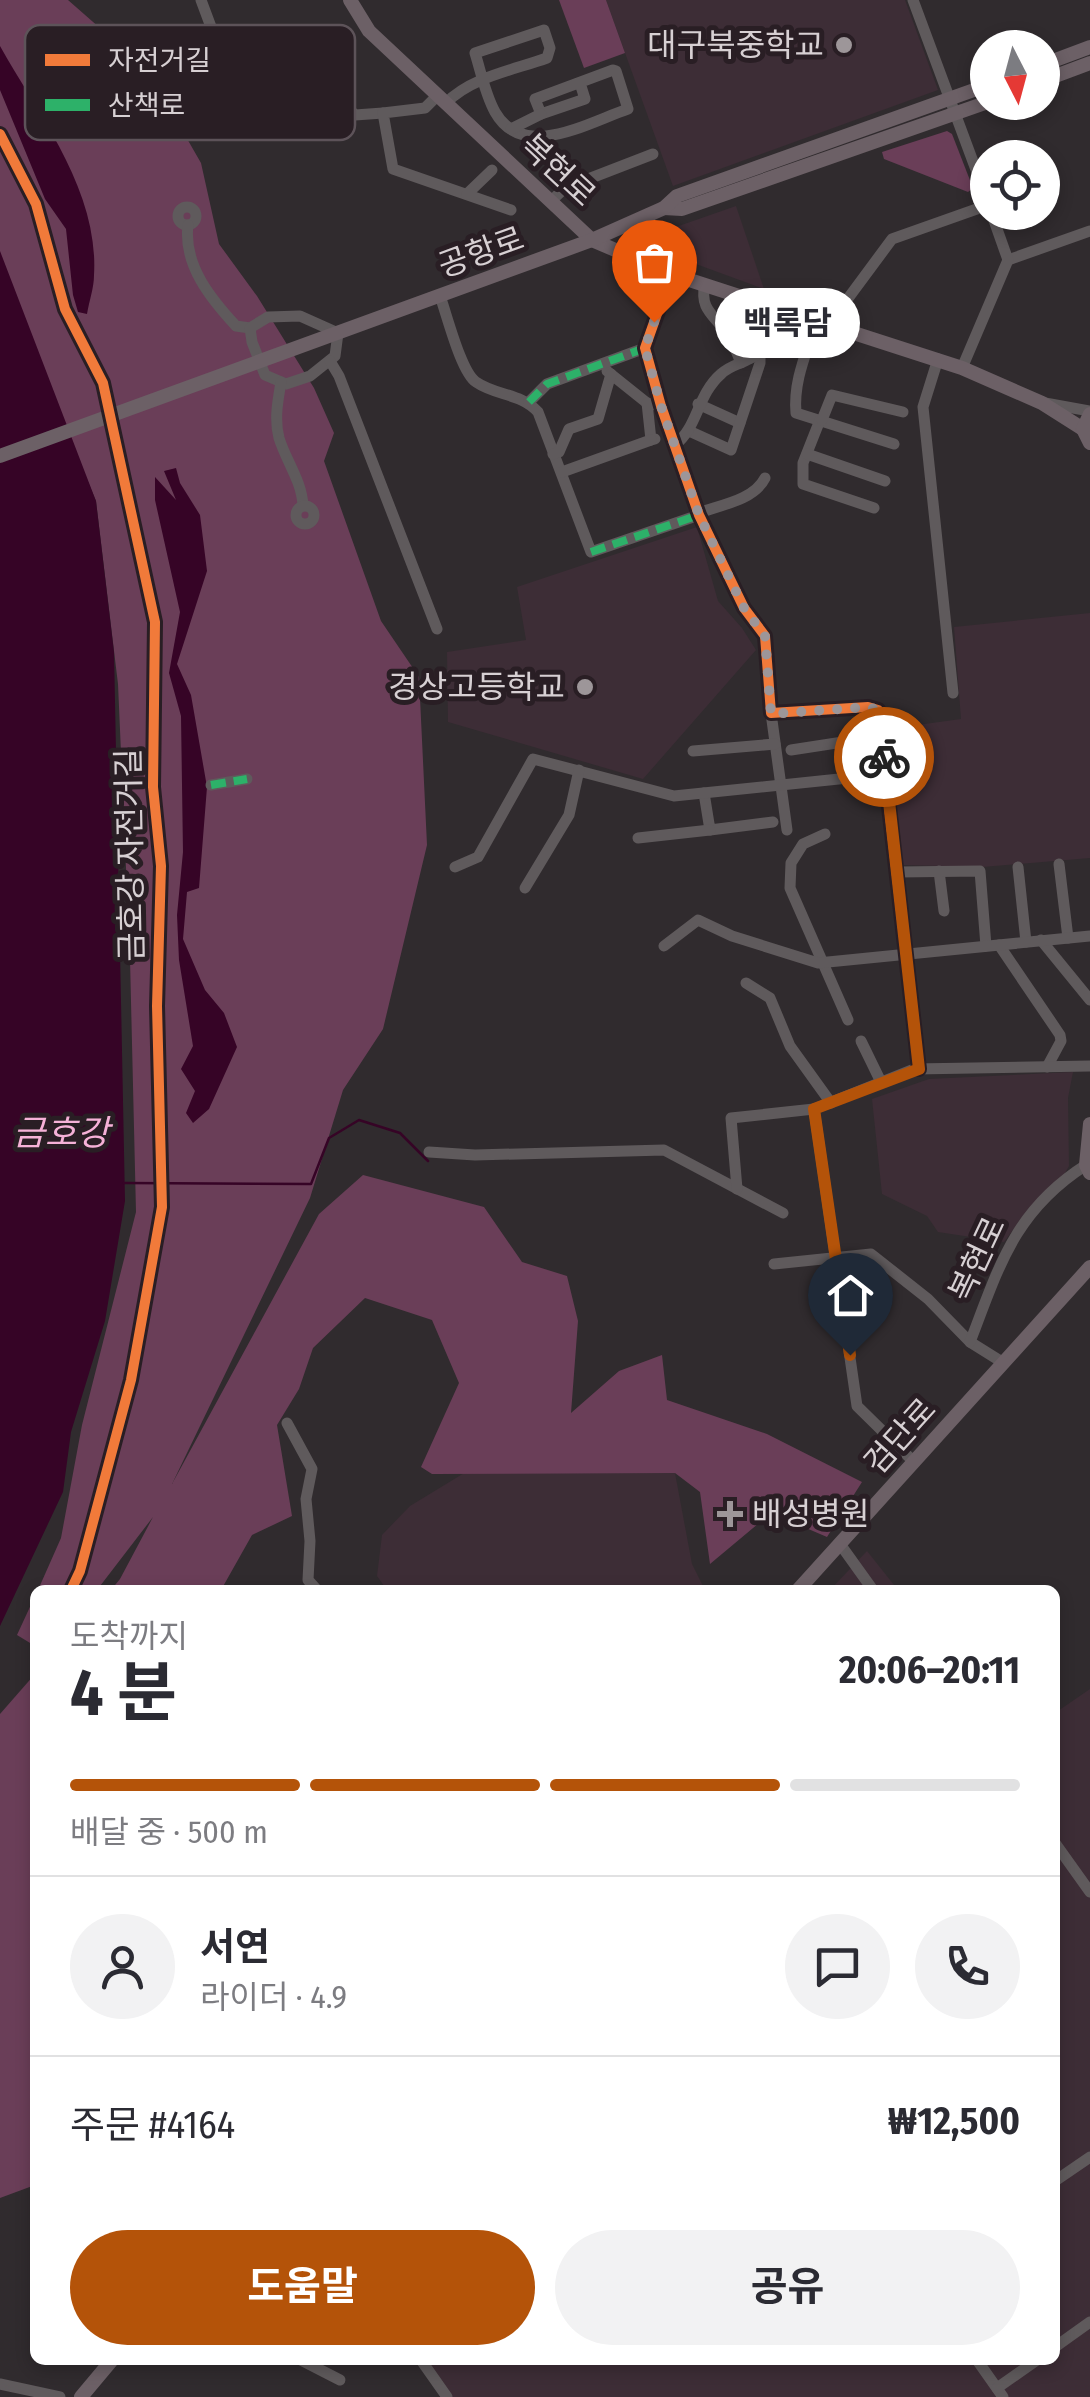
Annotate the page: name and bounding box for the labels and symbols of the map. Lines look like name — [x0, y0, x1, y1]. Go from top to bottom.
legend — [25, 25, 355, 140]
place label: 대구북중학교 — [647, 26, 824, 64]
north arrow — [970, 30, 1060, 120]
marker: 대구북중학교 — [833, 34, 855, 56]
text: 자전거길 — [108, 44, 211, 77]
text: 산책로 — [108, 89, 185, 122]
street label: 복현로 — [513, 126, 603, 214]
street label: 공항로 — [433, 219, 529, 285]
pin — [612, 220, 697, 323]
callout: 백록담 — [714, 287, 859, 357]
place label: 경상고등학교 — [388, 668, 565, 706]
marker: 경상고등학교 — [574, 676, 596, 698]
courier — [834, 707, 934, 807]
street label: 금호강 자전거길 — [109, 748, 151, 962]
water label: 금호강 — [13, 1112, 114, 1154]
street label: 복현로 — [941, 1211, 1013, 1307]
pin — [808, 1253, 893, 1356]
street label: 검단로 — [856, 1390, 944, 1482]
place label: 배성병원 — [752, 1495, 870, 1533]
marker: 배성병원 — [717, 1501, 743, 1527]

